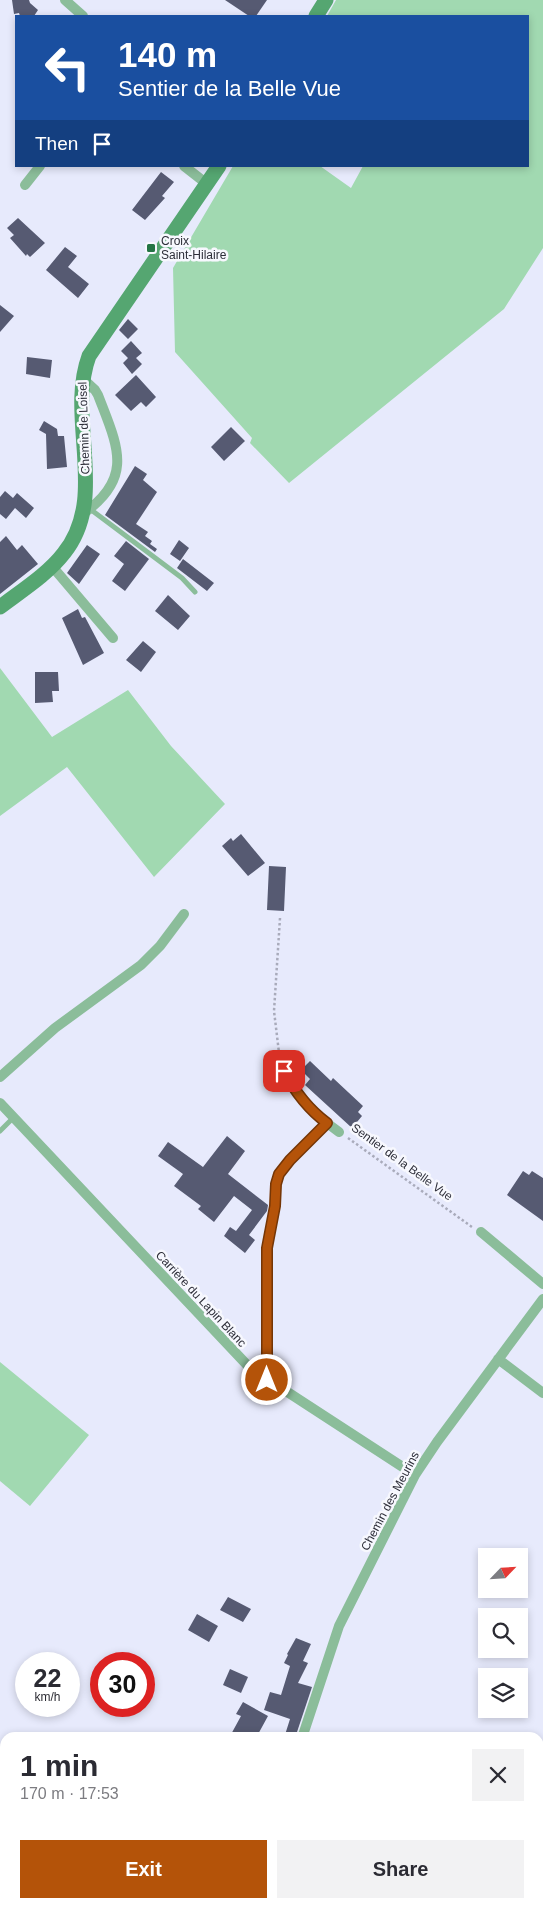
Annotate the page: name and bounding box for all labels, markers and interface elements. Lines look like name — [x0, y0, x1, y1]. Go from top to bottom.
icon: left — [35, 35, 100, 100]
text: 140 m — [118, 35, 217, 74]
text: Sentier de la Belle Vue — [118, 76, 341, 101]
icon: arrive — [88, 130, 116, 158]
text: Then — [35, 133, 78, 154]
place label: Croix Saint-Hilaire — [161, 234, 227, 262]
marker: Croix Saint-Hilaire — [145, 242, 157, 254]
street label: Chemin de Loisel — [75, 381, 93, 475]
pin — [263, 1050, 305, 1092]
icon: arrive — [270, 1057, 298, 1085]
street label: Sentier de la Belle Vue — [349, 1121, 456, 1204]
street label: Carrière du Lapin Blanc — [153, 1248, 249, 1350]
position arrow — [240, 1353, 292, 1405]
street label: Chemin des Meurins — [358, 1449, 422, 1553]
north arrow — [478, 1548, 528, 1598]
map controls — [478, 1548, 528, 1718]
button: search — [478, 1608, 528, 1658]
speed limit sign: 30 — [90, 1652, 155, 1717]
text: 22 — [34, 1664, 61, 1692]
button: layers — [478, 1668, 528, 1718]
text: km/h — [34, 1690, 61, 1704]
text: 1 min — [20, 1749, 98, 1782]
button: close — [472, 1749, 524, 1801]
text: 170 m · 17:53 — [20, 1785, 119, 1802]
button: Exit — [20, 1840, 267, 1898]
button: Share — [277, 1840, 524, 1898]

